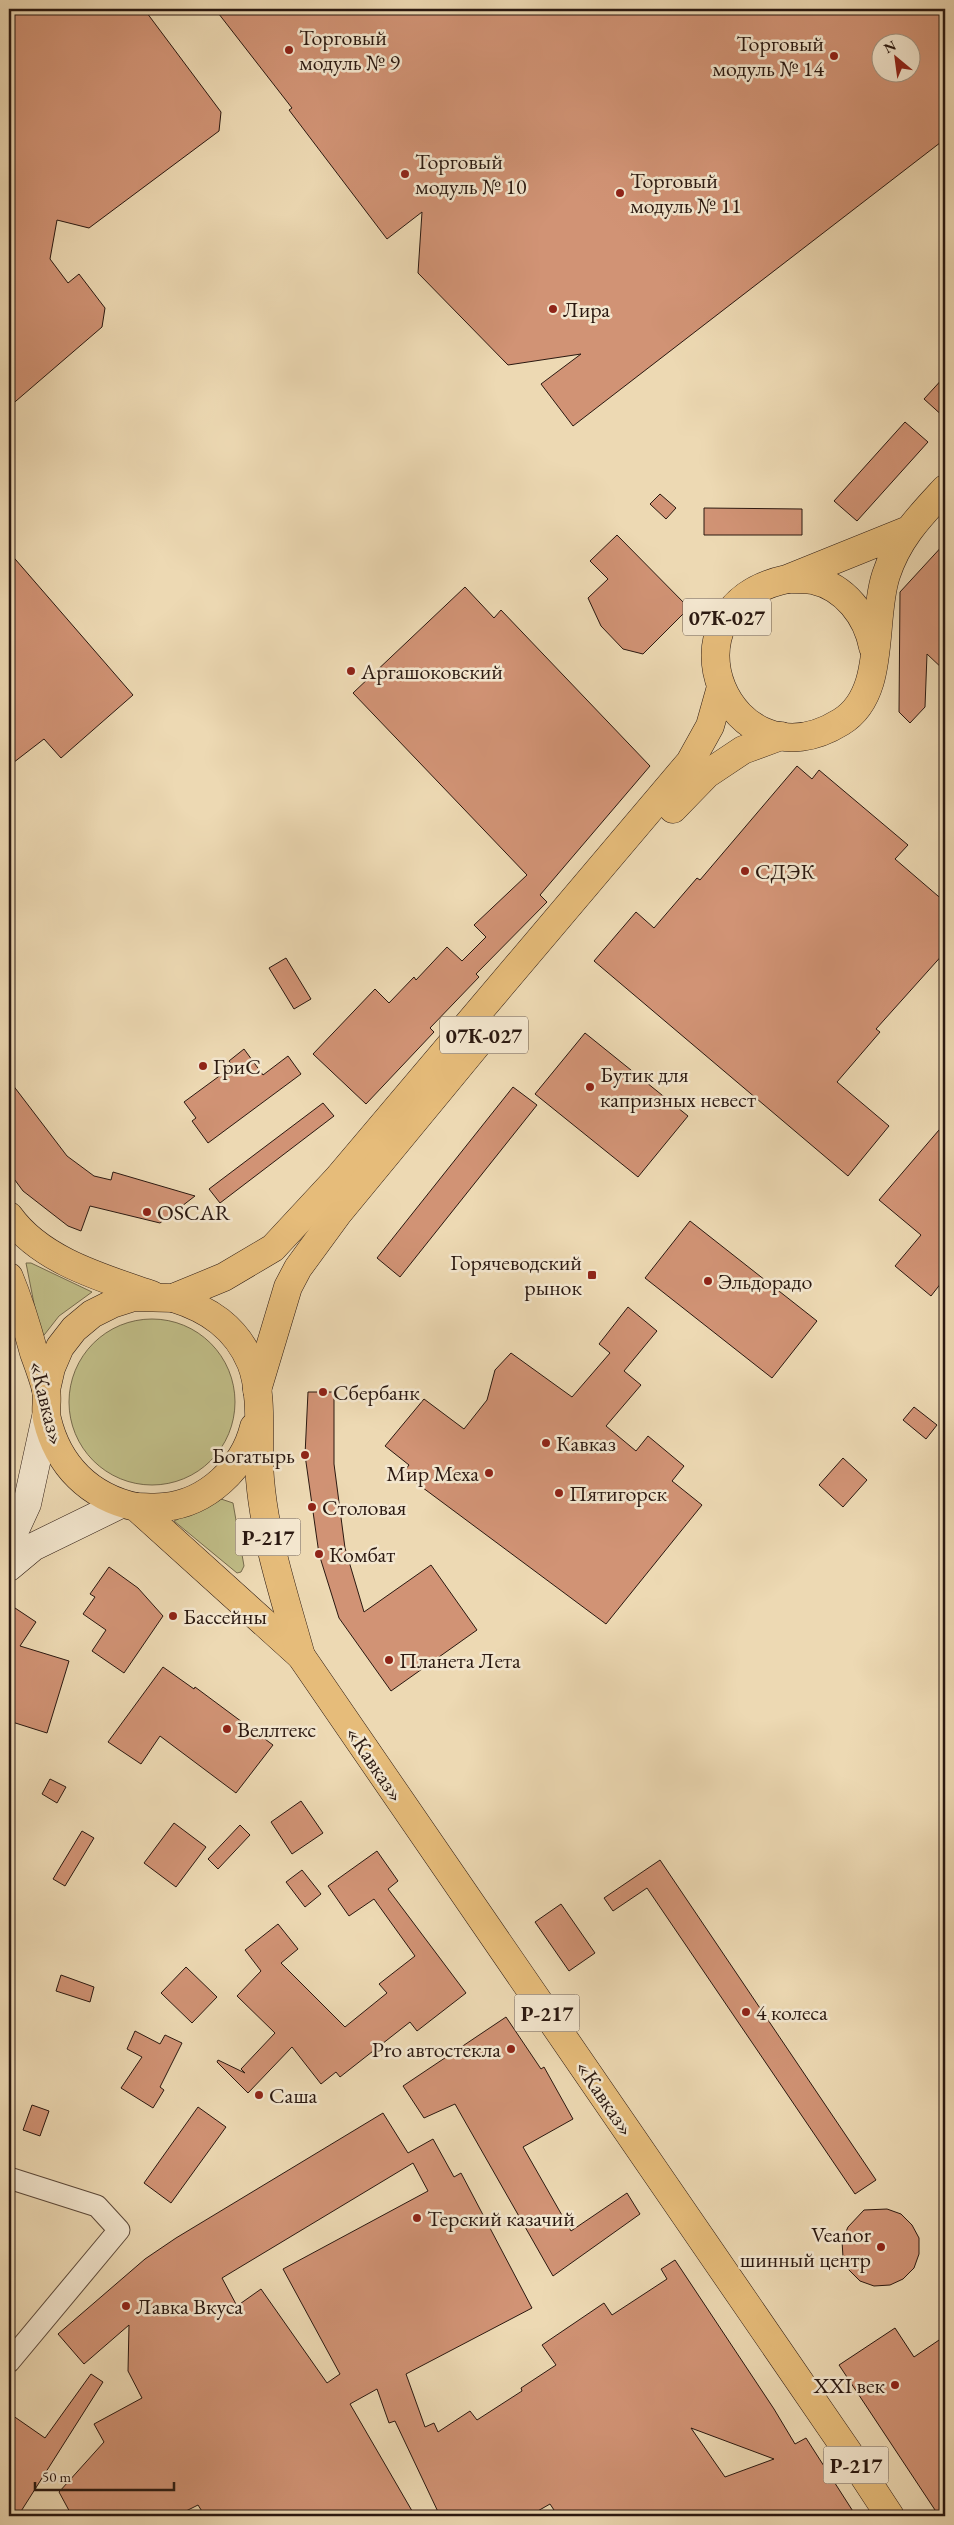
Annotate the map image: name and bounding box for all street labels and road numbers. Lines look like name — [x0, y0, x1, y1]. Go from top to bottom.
road number: 07К-027 — [683, 598, 771, 636]
road number: 07К-027 — [440, 1016, 528, 1054]
street label: «Кавказ» — [23, 1358, 71, 1448]
road number: Р-217 — [236, 1518, 300, 1555]
street label: «Кавказ» — [339, 1720, 411, 1808]
road number: Р-217 — [514, 1995, 580, 2032]
street label: «Кавказ» — [569, 2054, 641, 2142]
road number: Р-217 — [824, 2446, 888, 2484]

